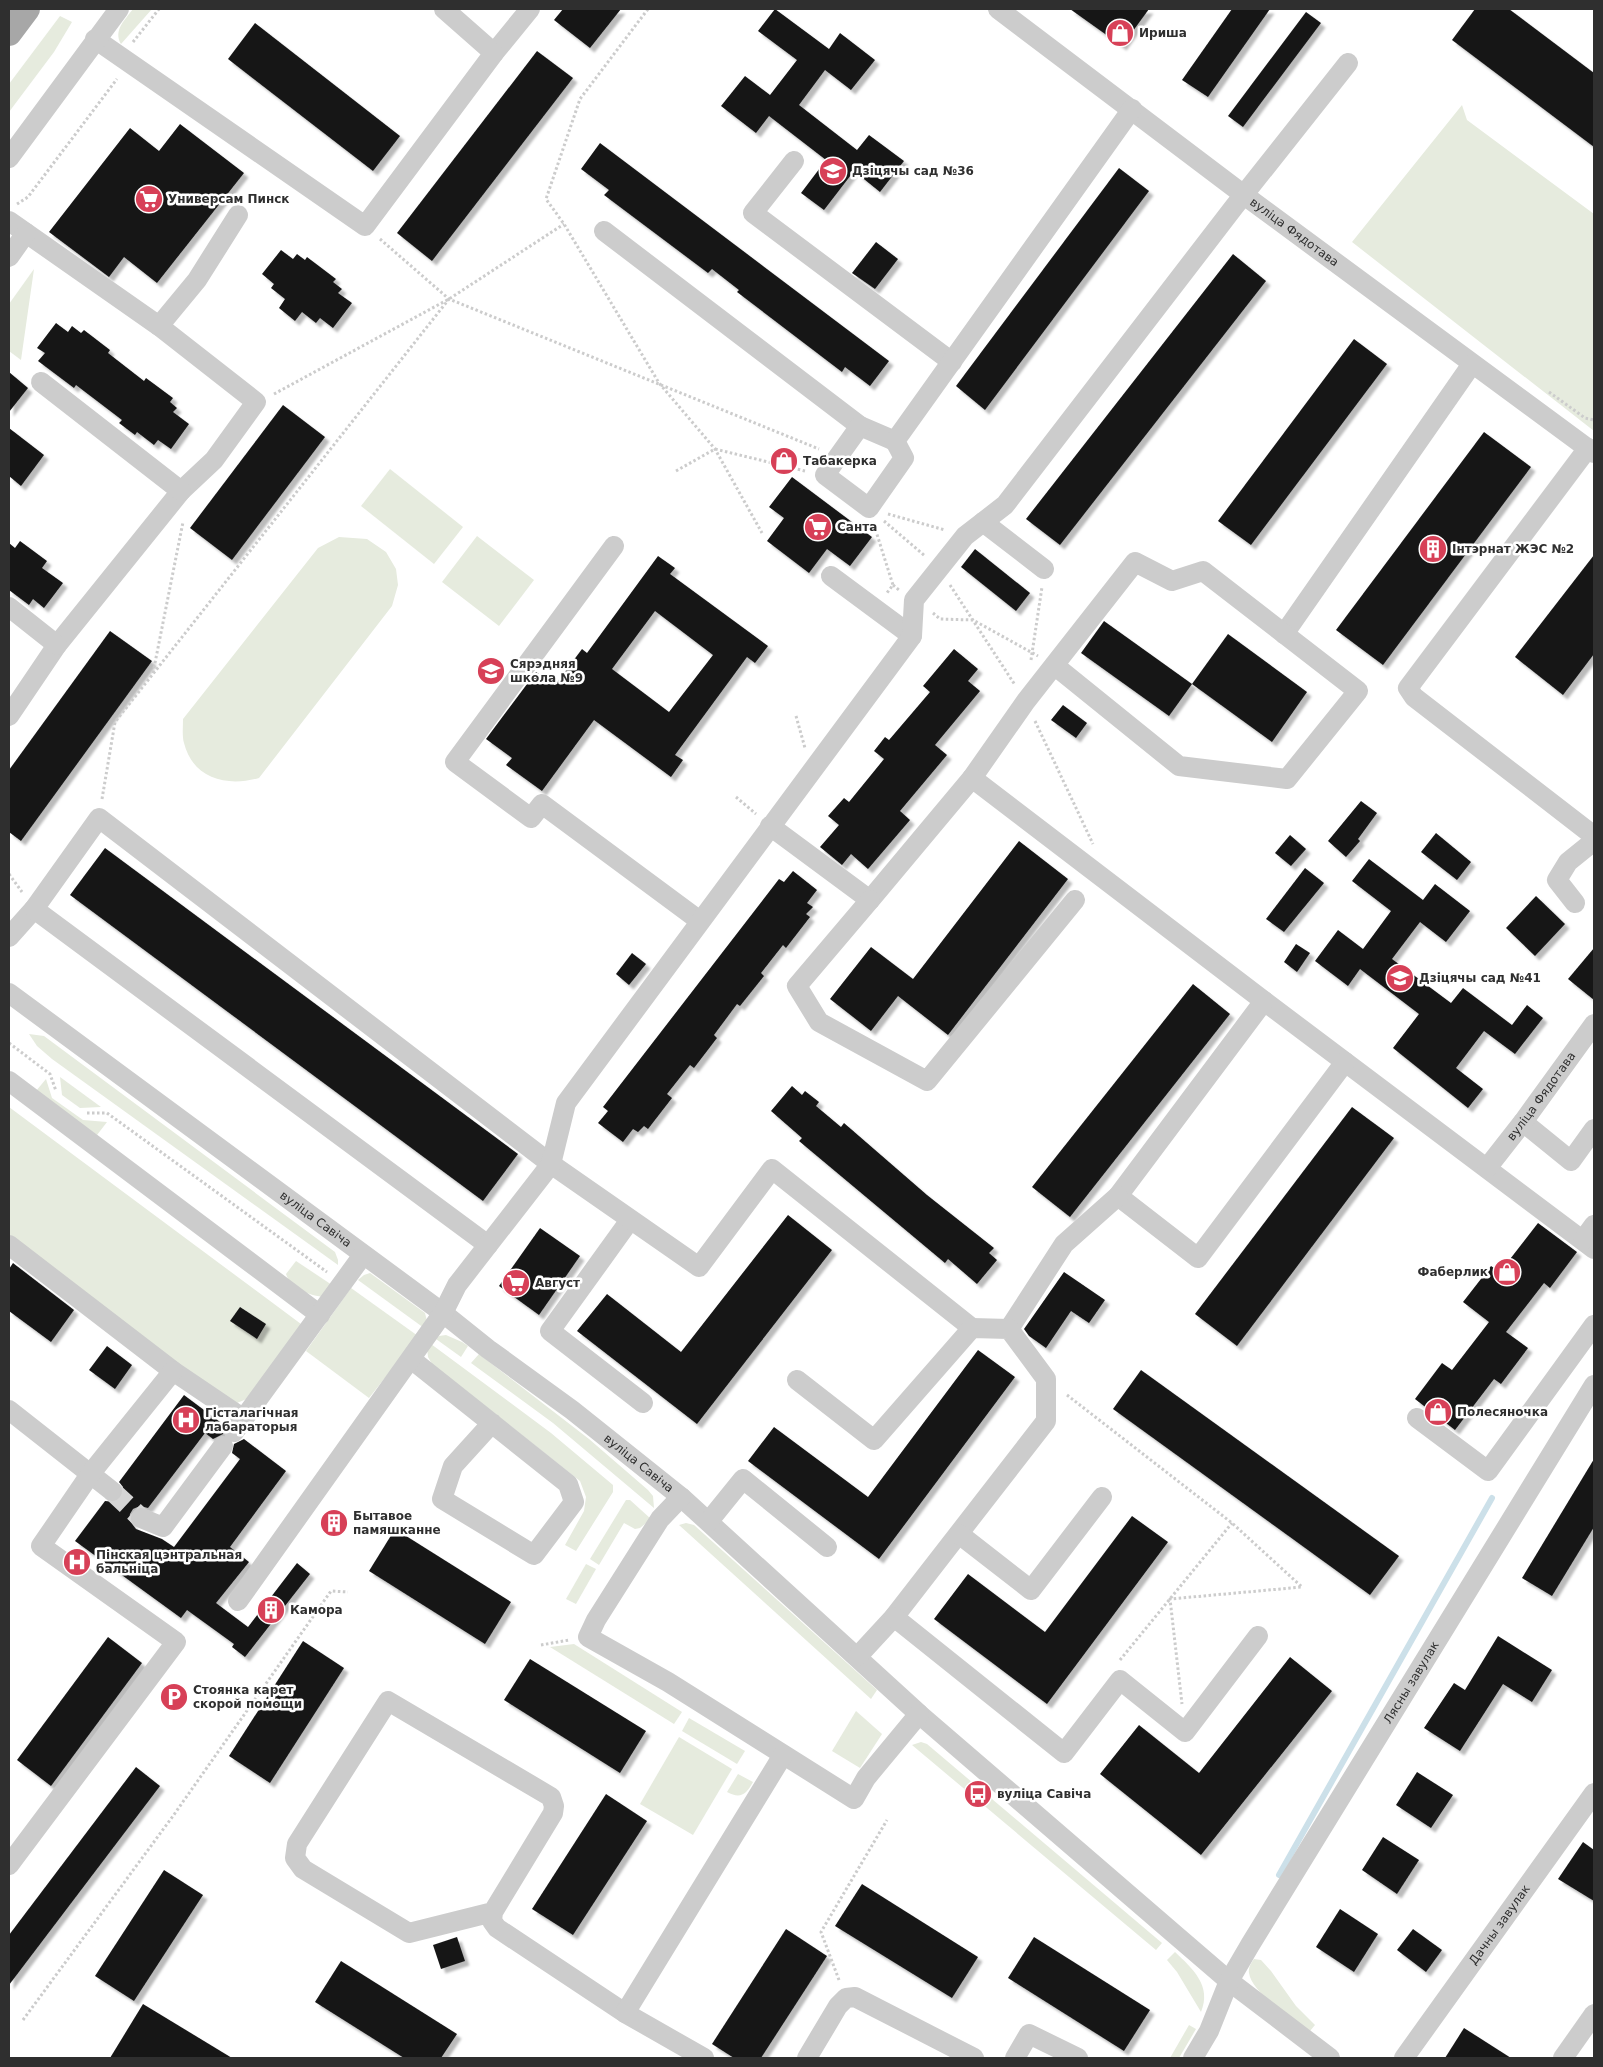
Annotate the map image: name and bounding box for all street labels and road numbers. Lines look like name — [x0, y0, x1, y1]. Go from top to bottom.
street label: вуліца Фядотава — [1247, 195, 1341, 269]
street label: вуліца Фядотава — [1504, 1049, 1578, 1143]
street label: вуліца Савіча — [277, 1188, 354, 1250]
street label: вуліца Савіча — [601, 1431, 676, 1495]
street label: Лясны завулак — [1381, 1639, 1442, 1726]
street label: Дачны завулак — [1466, 1882, 1533, 1967]

